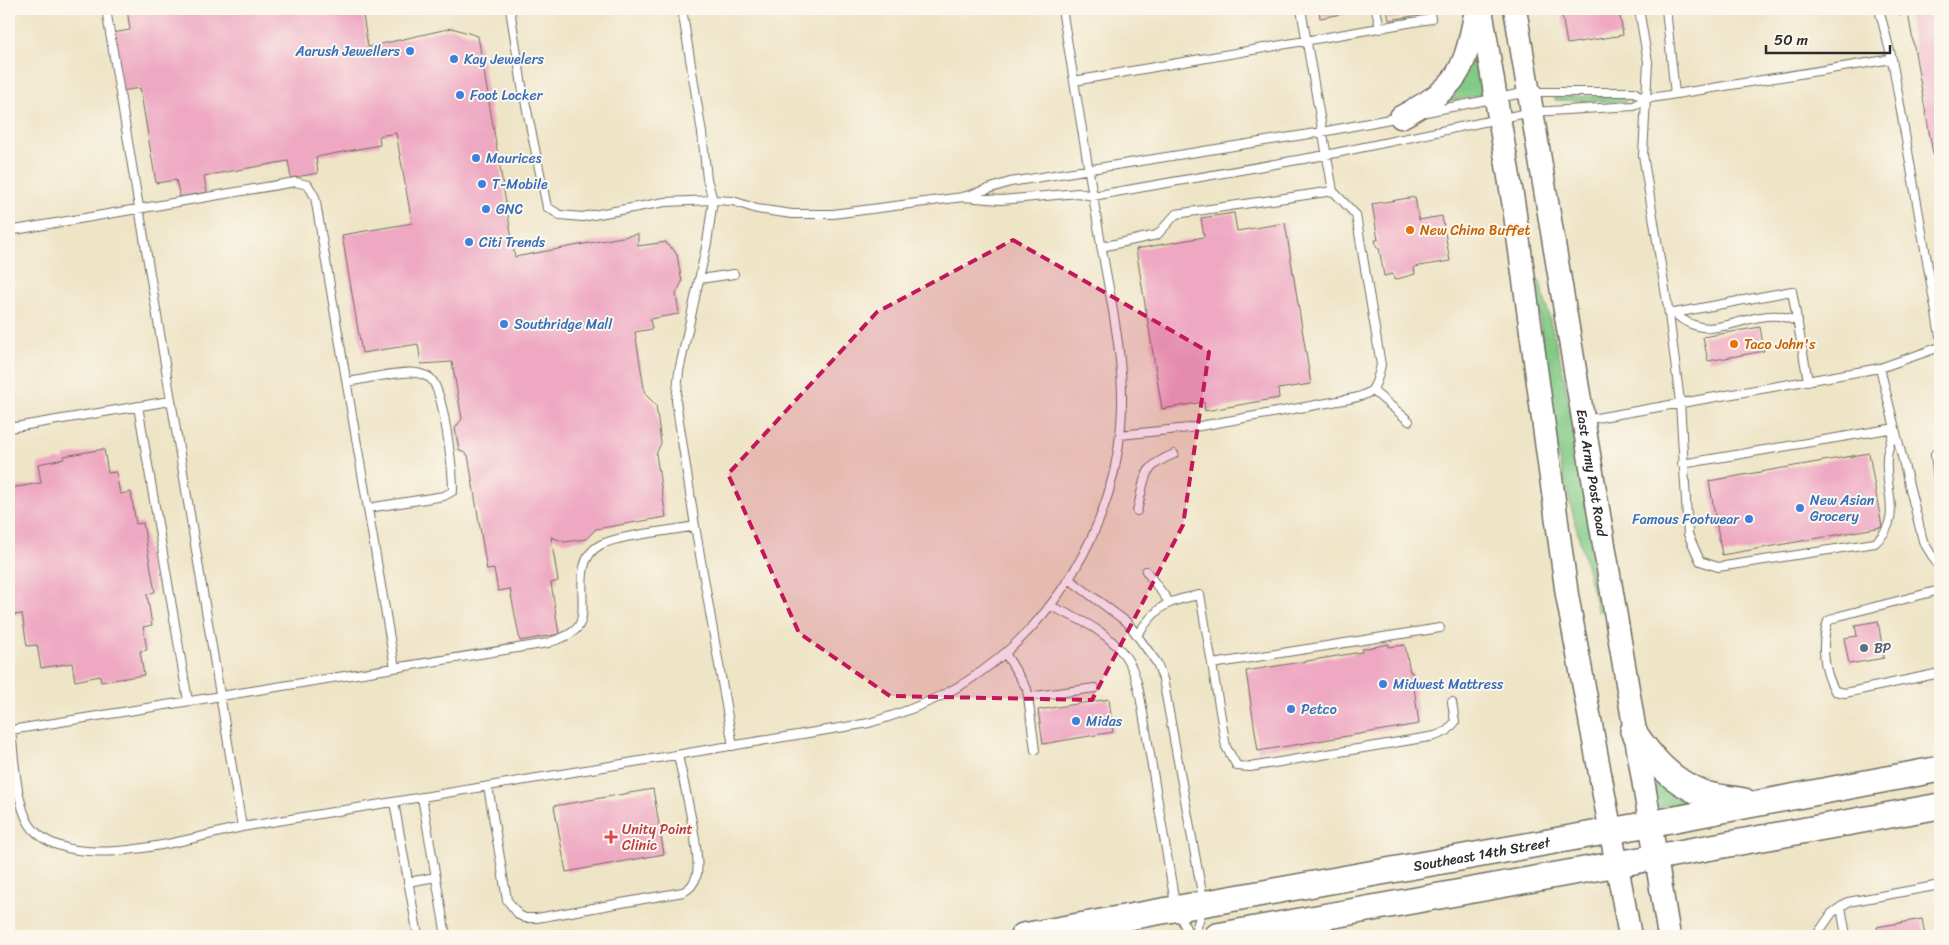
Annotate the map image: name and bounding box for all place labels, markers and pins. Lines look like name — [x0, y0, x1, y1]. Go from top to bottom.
place label: Aarush Jewellers — [295, 39, 401, 64]
marker: Aarush Jewellers — [404, 45, 416, 57]
place label: Kay Jewelers — [464, 47, 545, 72]
marker: Kay Jewelers — [448, 53, 460, 65]
place label: Foot Locker — [470, 83, 544, 108]
marker: Foot Locker — [454, 89, 466, 101]
place label: Maurices — [486, 146, 542, 171]
marker: Maurices — [470, 152, 482, 164]
place label: T-Mobile — [492, 172, 548, 197]
marker: T-Mobile — [476, 178, 488, 190]
place label: GNC — [496, 197, 524, 222]
marker: GNC — [480, 203, 492, 215]
place label: New China Buffet — [1420, 218, 1531, 243]
marker: New China Buffet — [1404, 224, 1416, 236]
place label: Citi Trends — [479, 230, 546, 255]
marker: Citi Trends — [463, 236, 475, 248]
place label: Southridge Mall — [514, 312, 613, 337]
marker: Southridge Mall — [498, 318, 510, 330]
place label: Taco John's — [1744, 332, 1816, 357]
marker: Taco John's — [1728, 338, 1740, 350]
place label: New Asian Grocery — [1810, 488, 1875, 529]
marker: New Asian Grocery — [1794, 502, 1806, 514]
place label: Famous Footwear — [1632, 507, 1740, 532]
marker: Famous Footwear — [1743, 513, 1755, 525]
place label: BP — [1874, 636, 1892, 661]
marker: BP — [1858, 642, 1870, 654]
place label: Midwest Mattress — [1393, 672, 1504, 697]
marker: Midwest Mattress — [1377, 678, 1389, 690]
place label: Petco — [1301, 697, 1337, 722]
marker: Petco — [1285, 703, 1297, 715]
place label: Midas — [1086, 709, 1123, 734]
marker: Midas — [1070, 715, 1082, 727]
place label: Unity Point Clinic — [622, 817, 693, 858]
marker: Unity Point Clinic — [604, 830, 618, 844]

